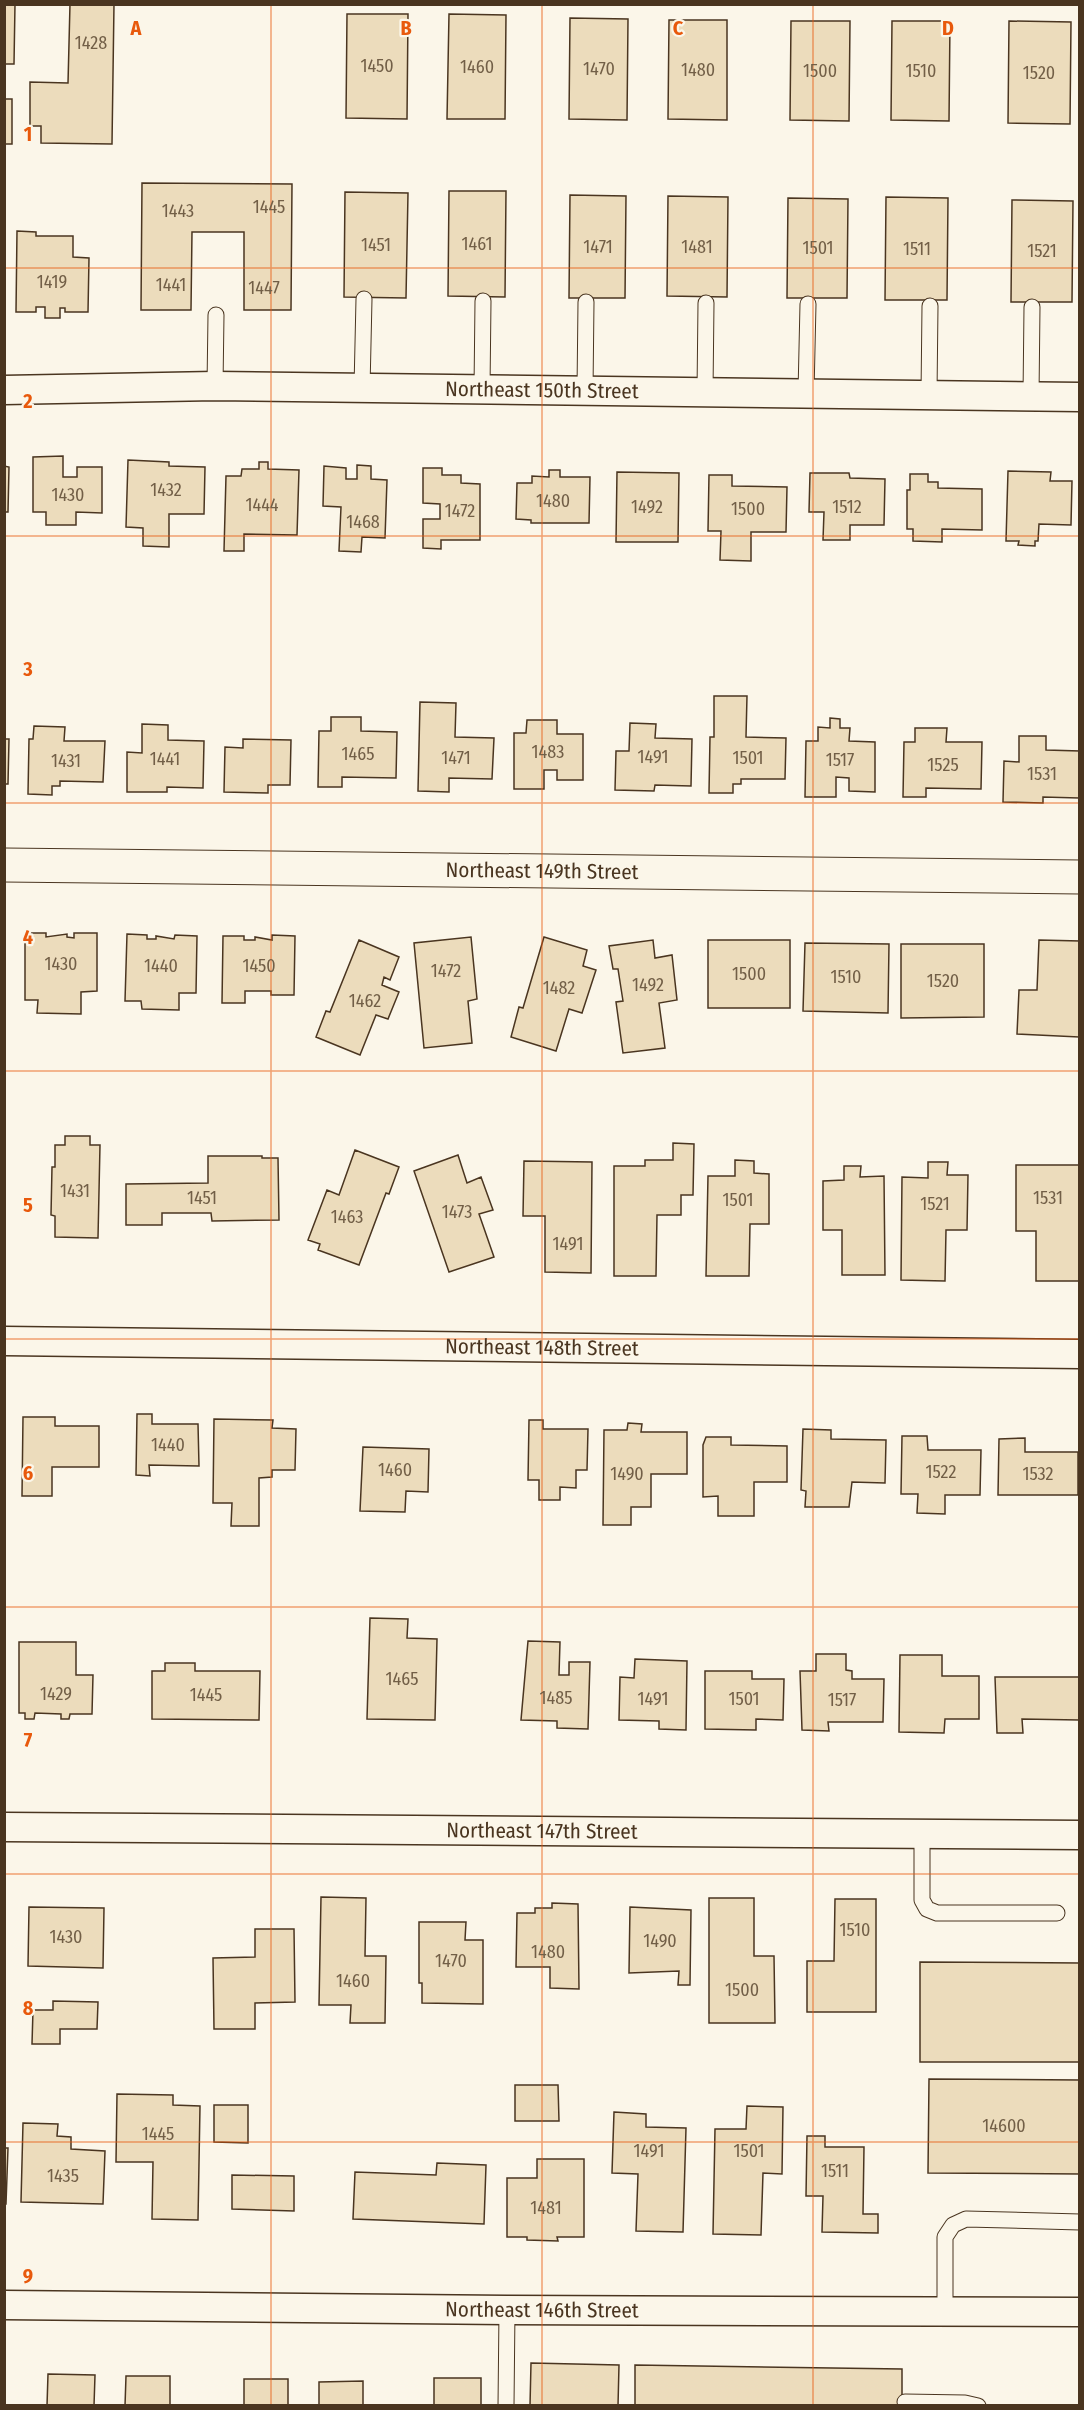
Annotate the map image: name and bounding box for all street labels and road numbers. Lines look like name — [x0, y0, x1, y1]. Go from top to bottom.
street label: Northeast 150th Street — [445, 376, 639, 404]
street label: Northeast 149th Street — [445, 857, 639, 885]
street label: Northeast 148th Street — [445, 1333, 639, 1362]
street label: Northeast 147th Street — [446, 1817, 638, 1845]
street label: Northeast 146th Street — [445, 2296, 639, 2323]

